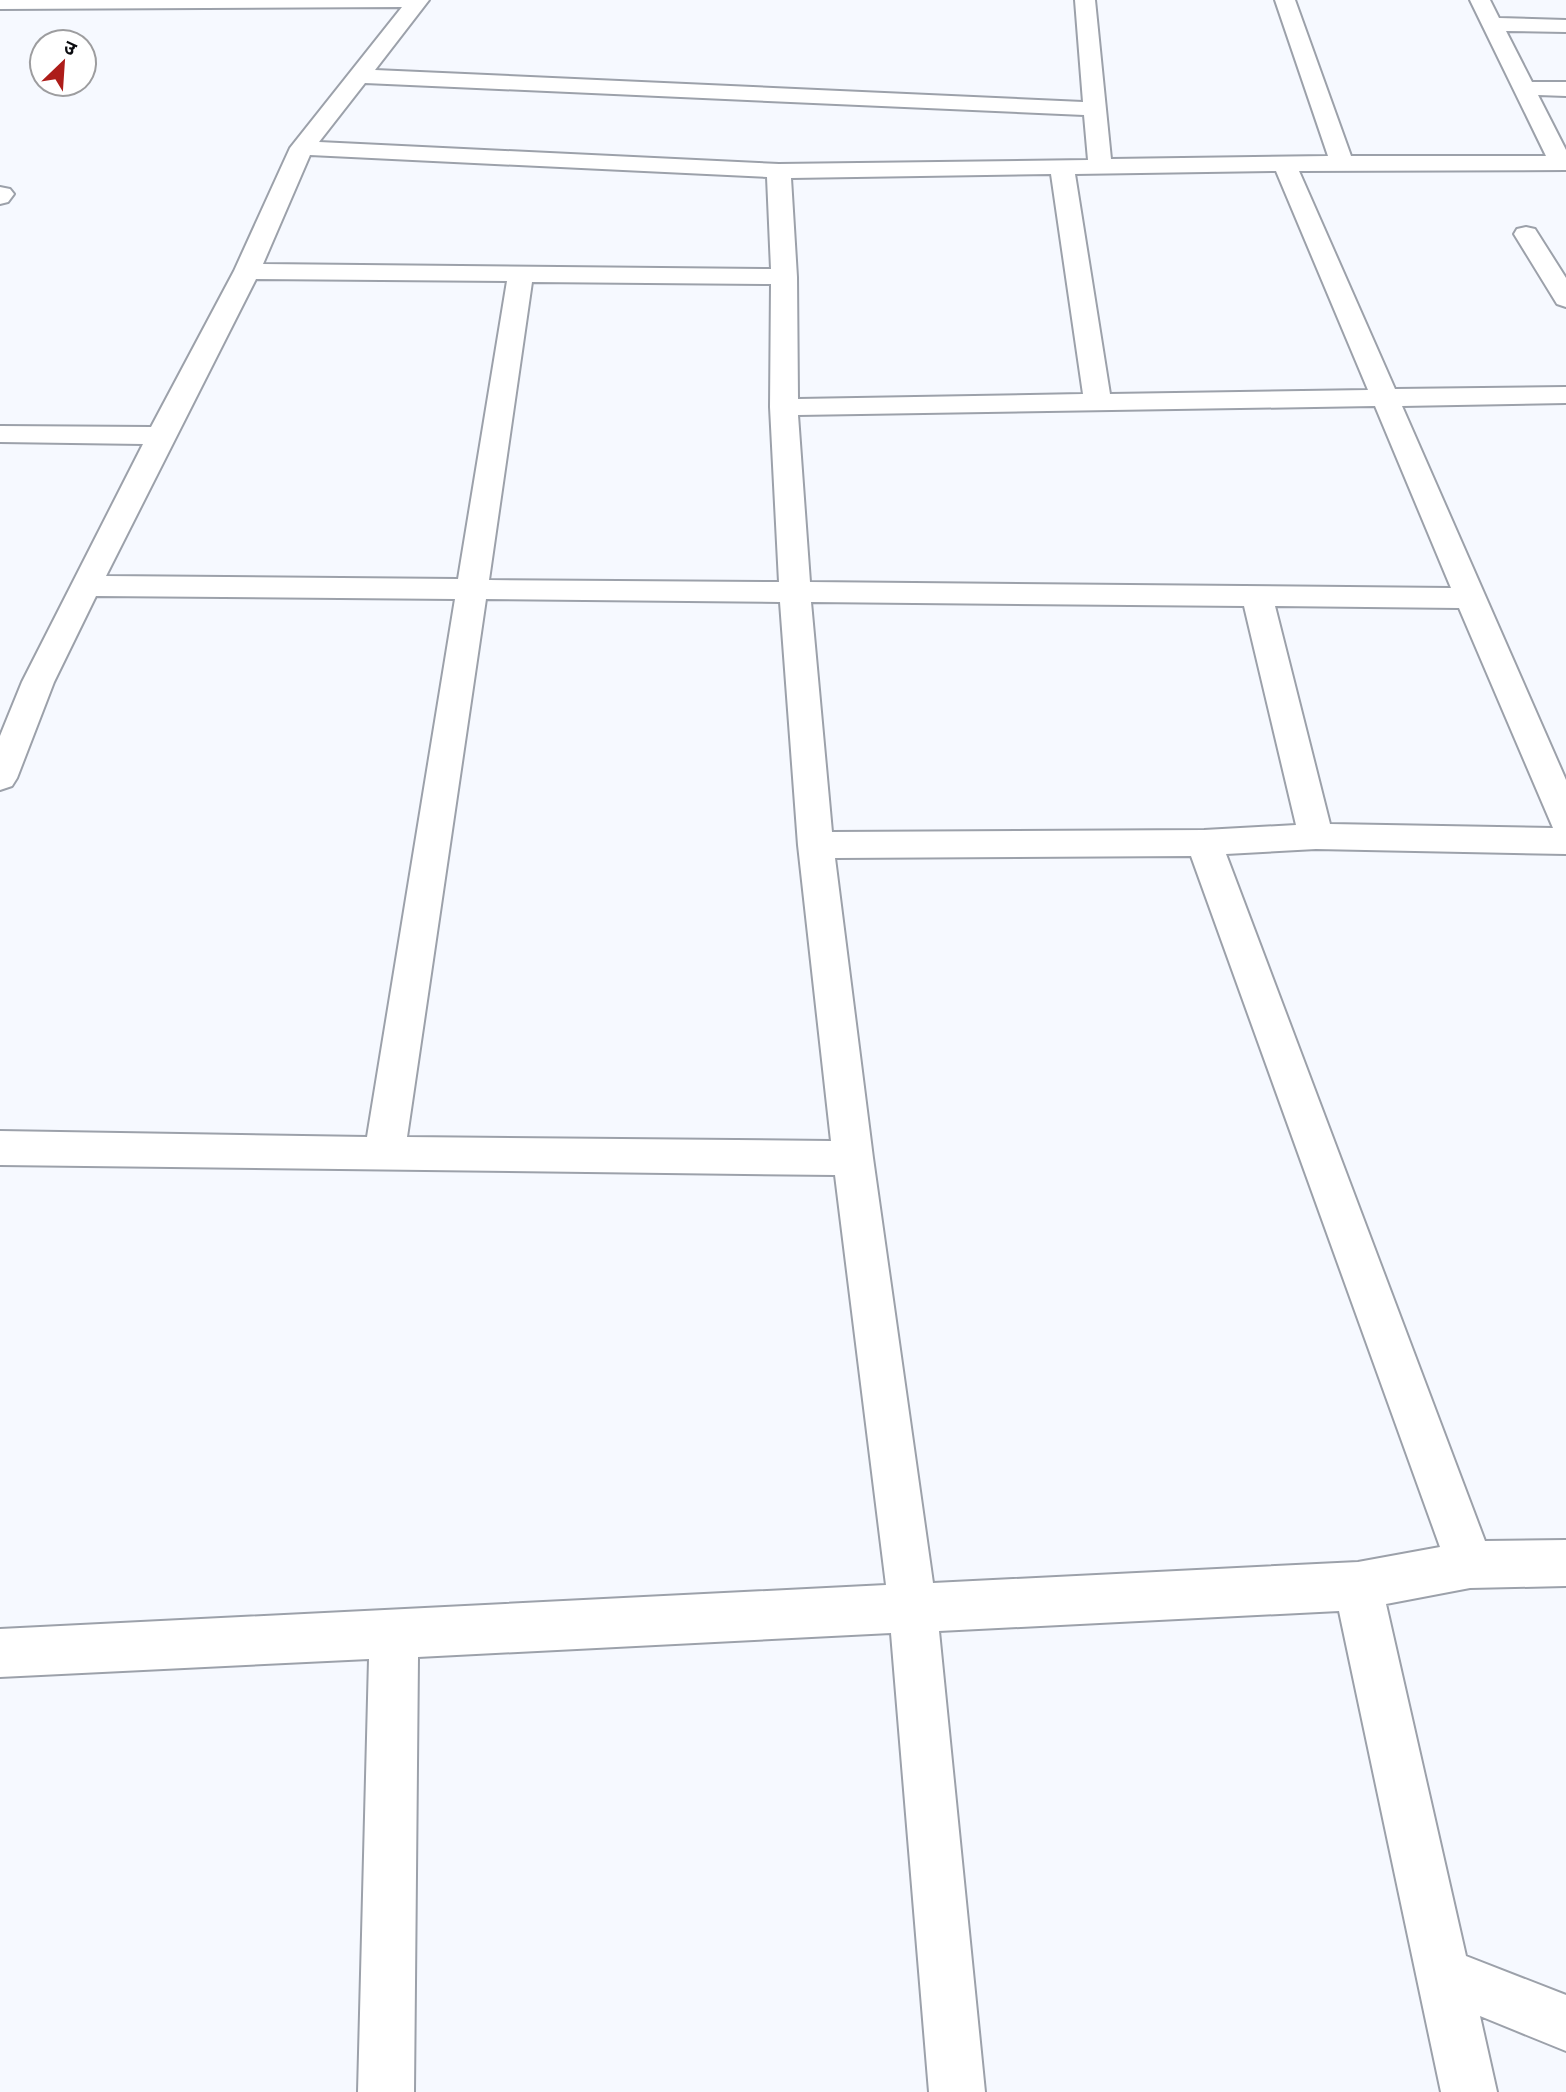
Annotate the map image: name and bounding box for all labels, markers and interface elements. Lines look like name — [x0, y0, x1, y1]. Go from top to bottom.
north arrow — [28, 28, 98, 98]
text: उ — [60, 36, 80, 60]

